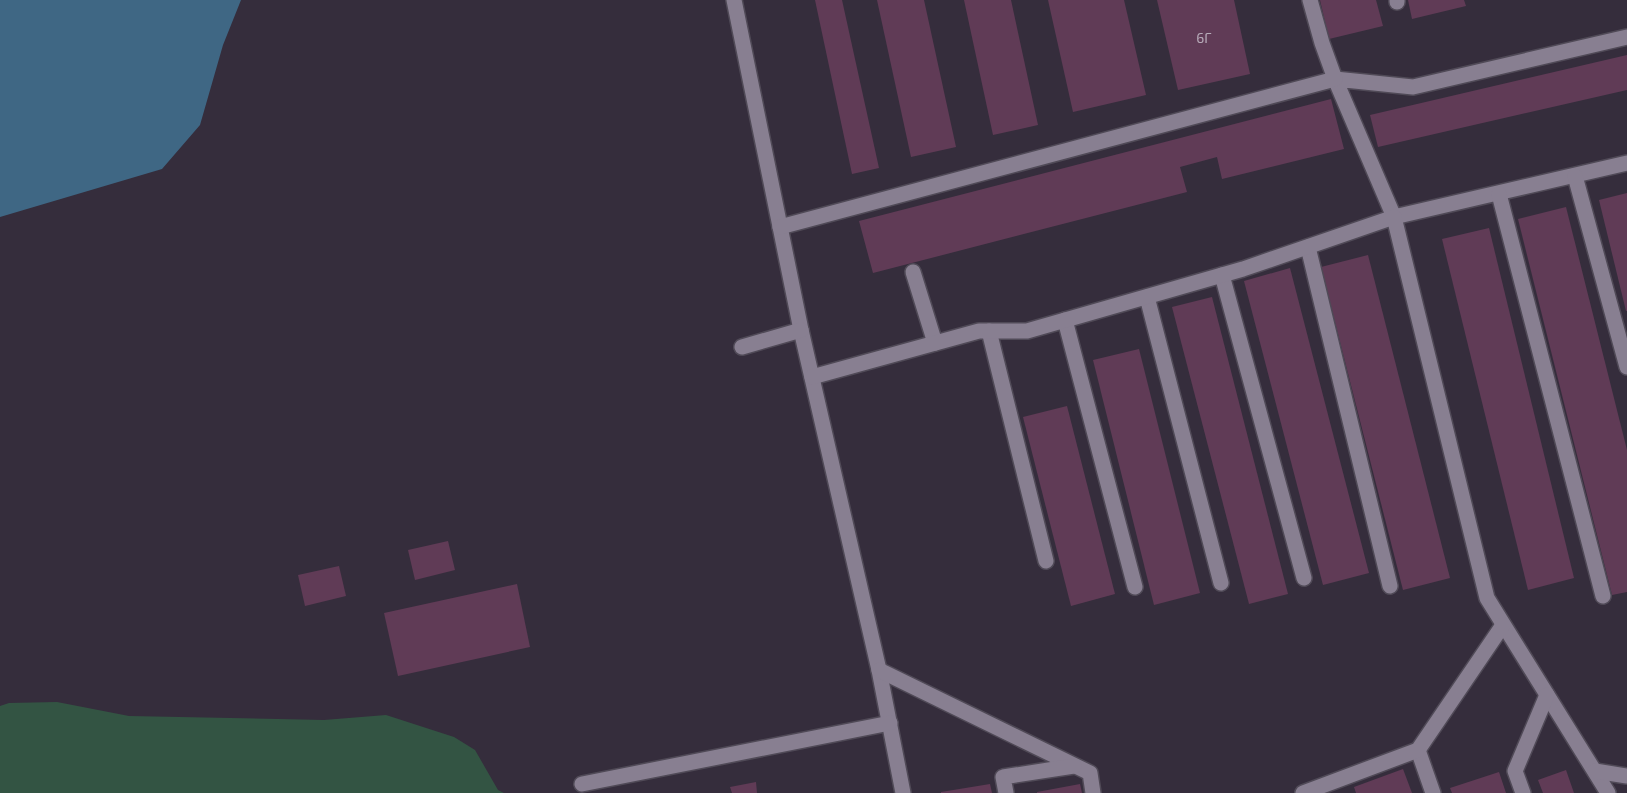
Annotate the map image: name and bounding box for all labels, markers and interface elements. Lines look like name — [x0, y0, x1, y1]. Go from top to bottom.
house number: 6Г — [1196, 29, 1212, 46]

